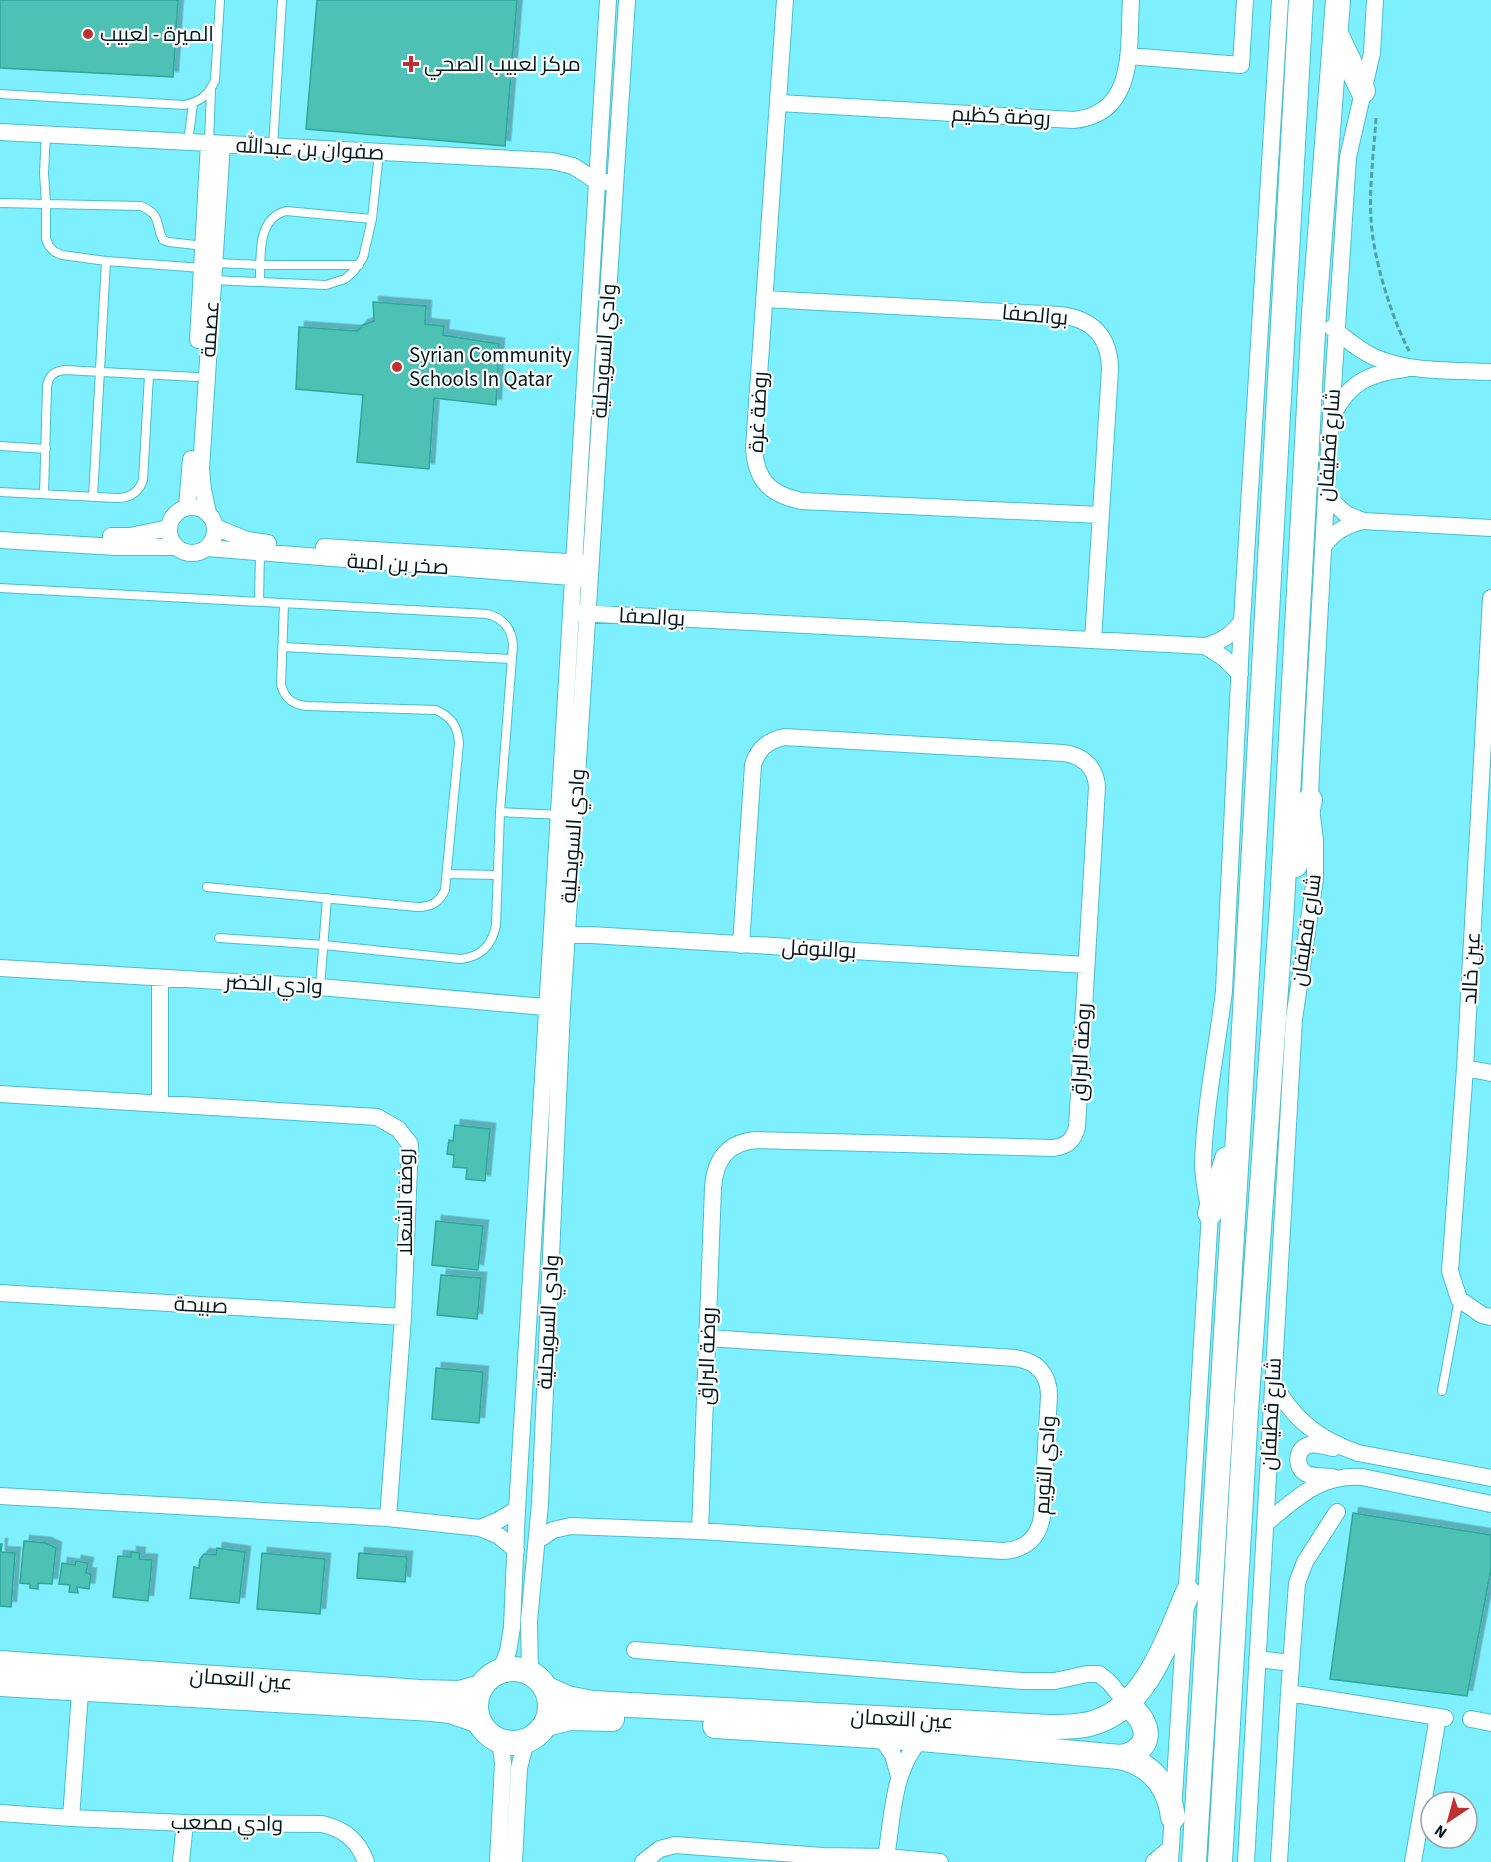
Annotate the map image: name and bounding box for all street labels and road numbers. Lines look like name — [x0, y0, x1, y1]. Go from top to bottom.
street label: روضة كظيم — [951, 98, 1051, 134]
street label: صفوان بن عبدالله — [235, 130, 385, 168]
street label: وادي السويحلية — [584, 283, 625, 419]
street label: بوالصفا — [1000, 297, 1070, 333]
street label: عصمة — [193, 300, 227, 358]
street label: روضة غرة — [741, 371, 775, 453]
street label: شارع قطيفان — [1310, 388, 1348, 502]
street label: صخر بن امية — [346, 545, 450, 583]
street label: بوالصفا — [618, 600, 686, 634]
street label: وادي السويحلية — [553, 768, 594, 904]
street label: شارع قطيفان — [1283, 872, 1329, 988]
street label: عين خالد — [1454, 931, 1488, 1005]
street label: بوالنوفل — [781, 932, 857, 966]
street label: وادي الخضر — [223, 966, 324, 1003]
street label: روضة البراق — [1063, 1002, 1099, 1102]
street label: روضة الشعلا — [390, 1148, 420, 1256]
street label: وادي السويحلية — [529, 1254, 568, 1390]
street label: صبيحة — [173, 1289, 229, 1321]
street label: روضة البراق — [690, 1306, 724, 1406]
street label: شارع قطيفان — [1253, 1357, 1289, 1471]
street label: وادي التويم — [1027, 1414, 1064, 1516]
street label: عين النعمان — [189, 1660, 293, 1698]
street label: عين النعمان — [850, 1701, 954, 1737]
street label: وادي مصعب — [171, 1807, 283, 1840]

